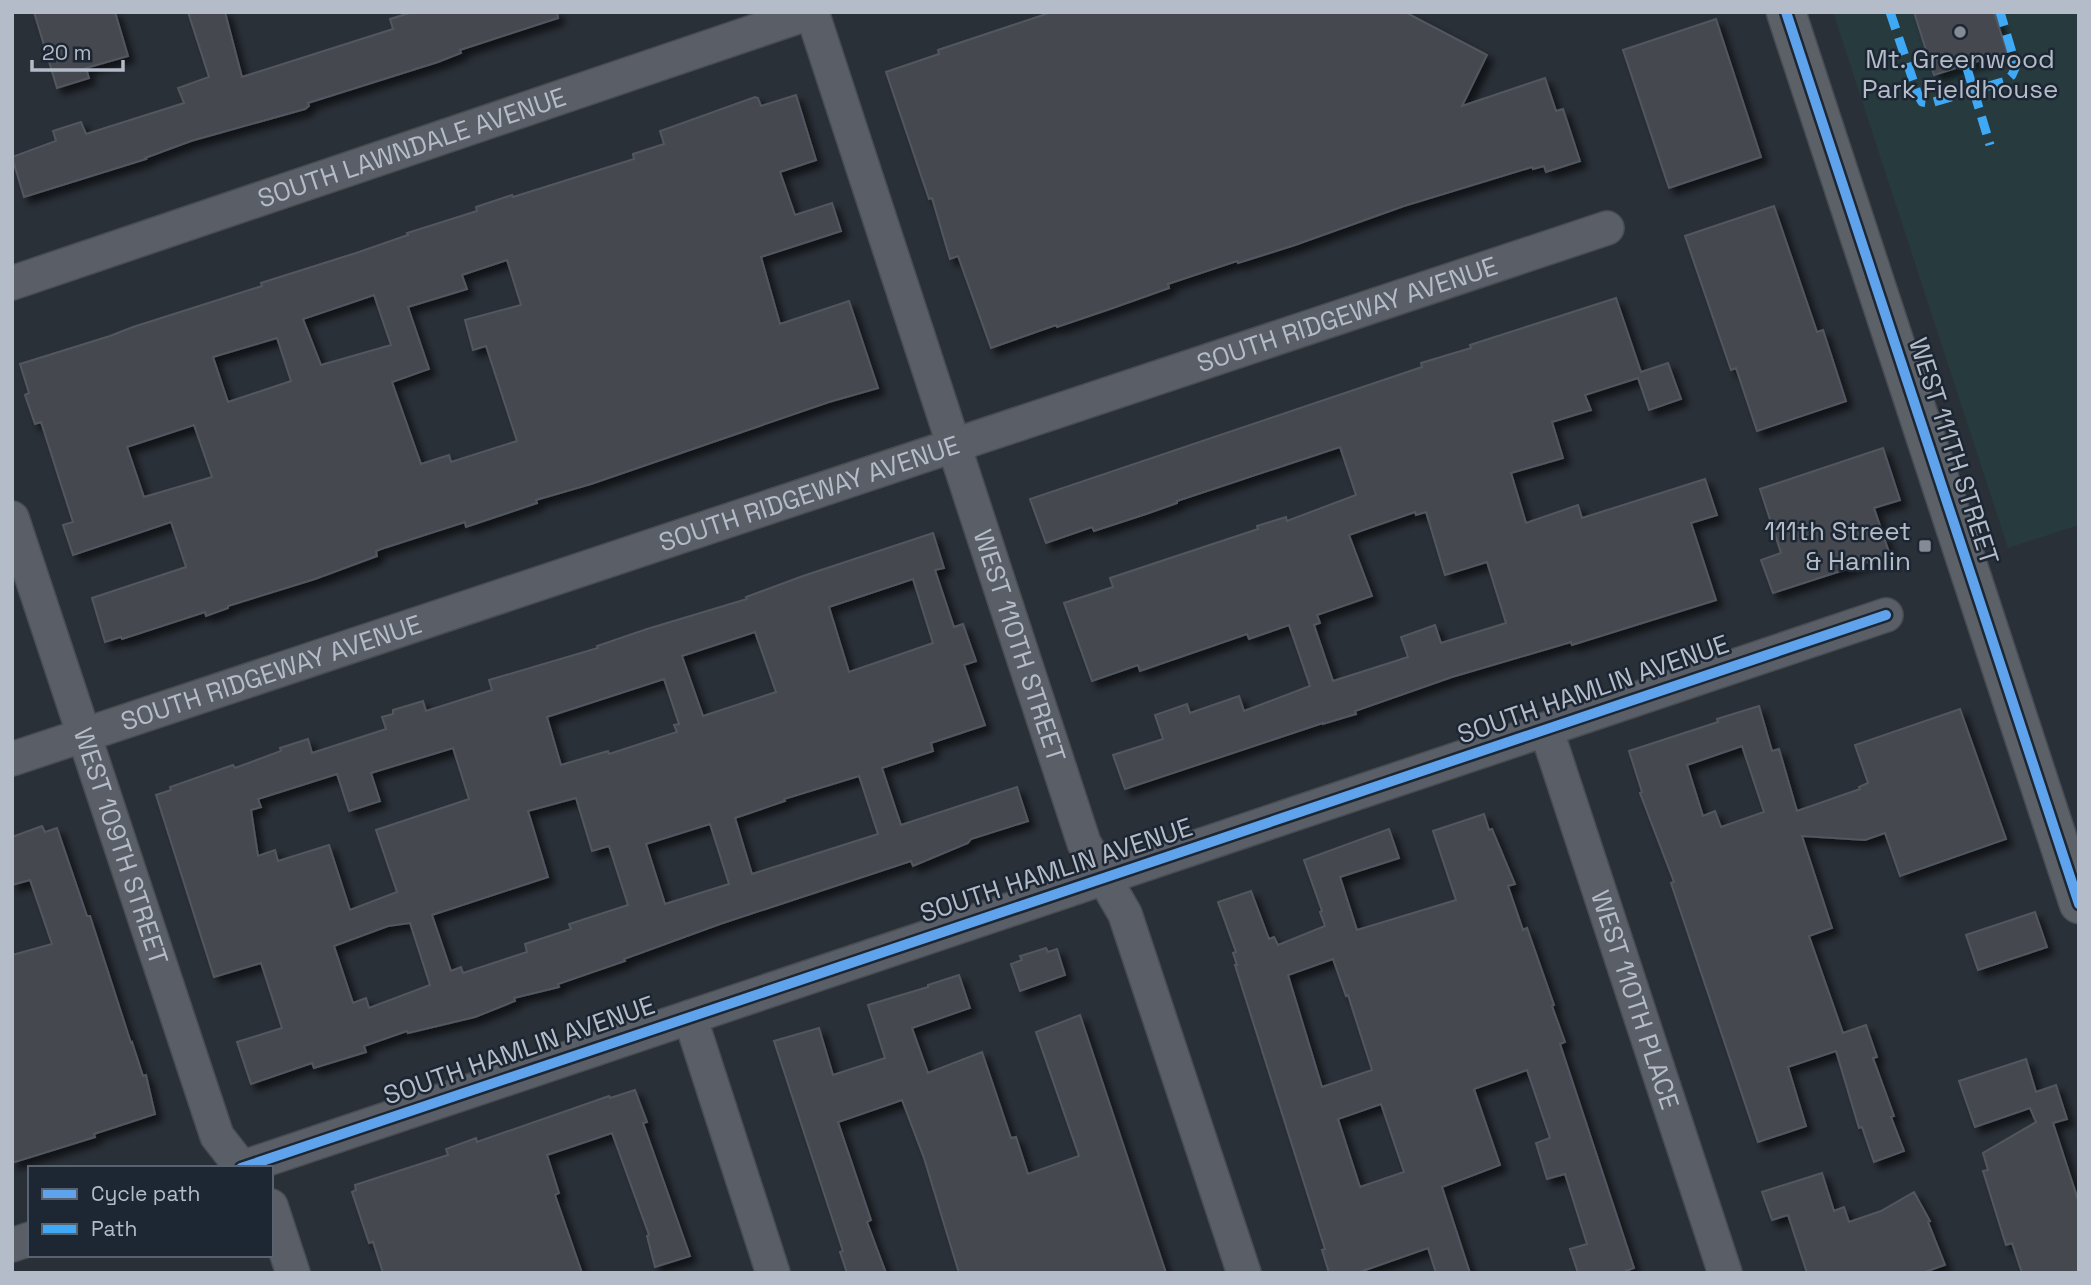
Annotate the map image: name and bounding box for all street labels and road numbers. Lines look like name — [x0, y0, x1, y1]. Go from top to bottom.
street label: SOUTH LAWNDALE AVENUE — [253, 80, 570, 216]
street label: SOUTH RIDGEWAY AVENUE — [1192, 249, 1502, 380]
street label: WEST 111TH STREET — [1901, 333, 2007, 569]
street label: SOUTH RIDGEWAY AVENUE — [654, 428, 964, 560]
street label: WEST 110TH STREET — [966, 525, 1073, 767]
street label: SOUTH RIDGEWAY AVENUE — [116, 607, 426, 739]
street label: SOUTH HAMLIN AVENUE — [1453, 627, 1733, 751]
street label: WEST 109TH STREET — [66, 723, 176, 969]
street label: SOUTH HAMLIN AVENUE — [915, 810, 1197, 930]
street label: WEST 110TH PLACE — [1583, 886, 1687, 1114]
street label: SOUTH HAMLIN AVENUE — [379, 988, 659, 1112]

